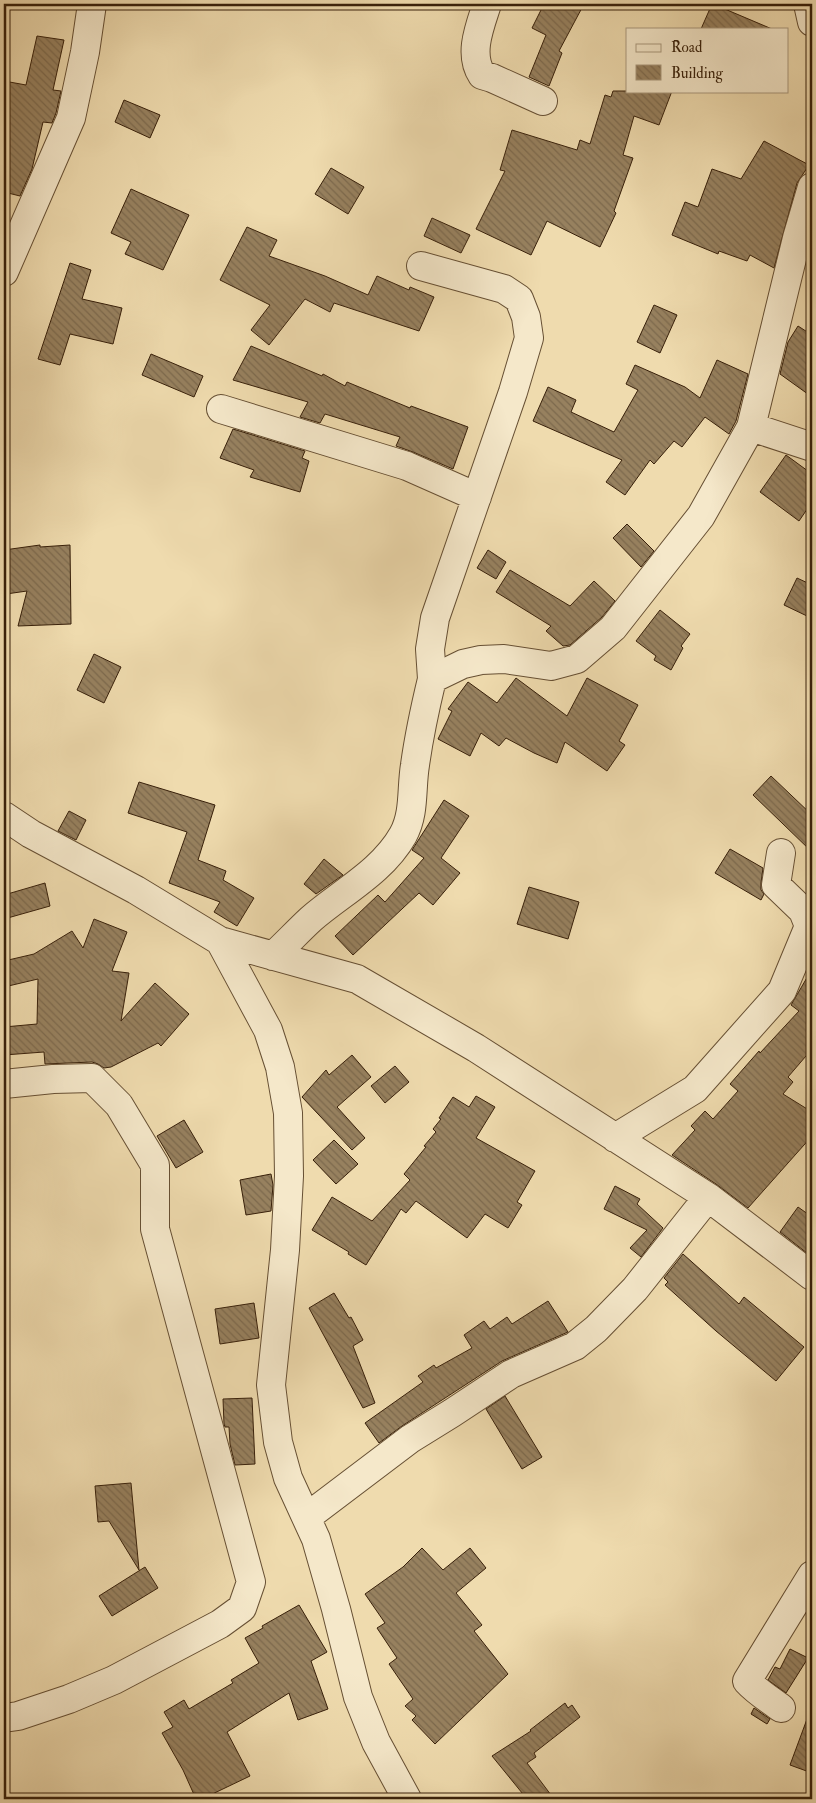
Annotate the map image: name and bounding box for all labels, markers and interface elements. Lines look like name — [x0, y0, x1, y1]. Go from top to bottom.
legend — [626, 28, 788, 92]
text: Road — [671, 38, 703, 57]
text: Building — [671, 64, 723, 83]

